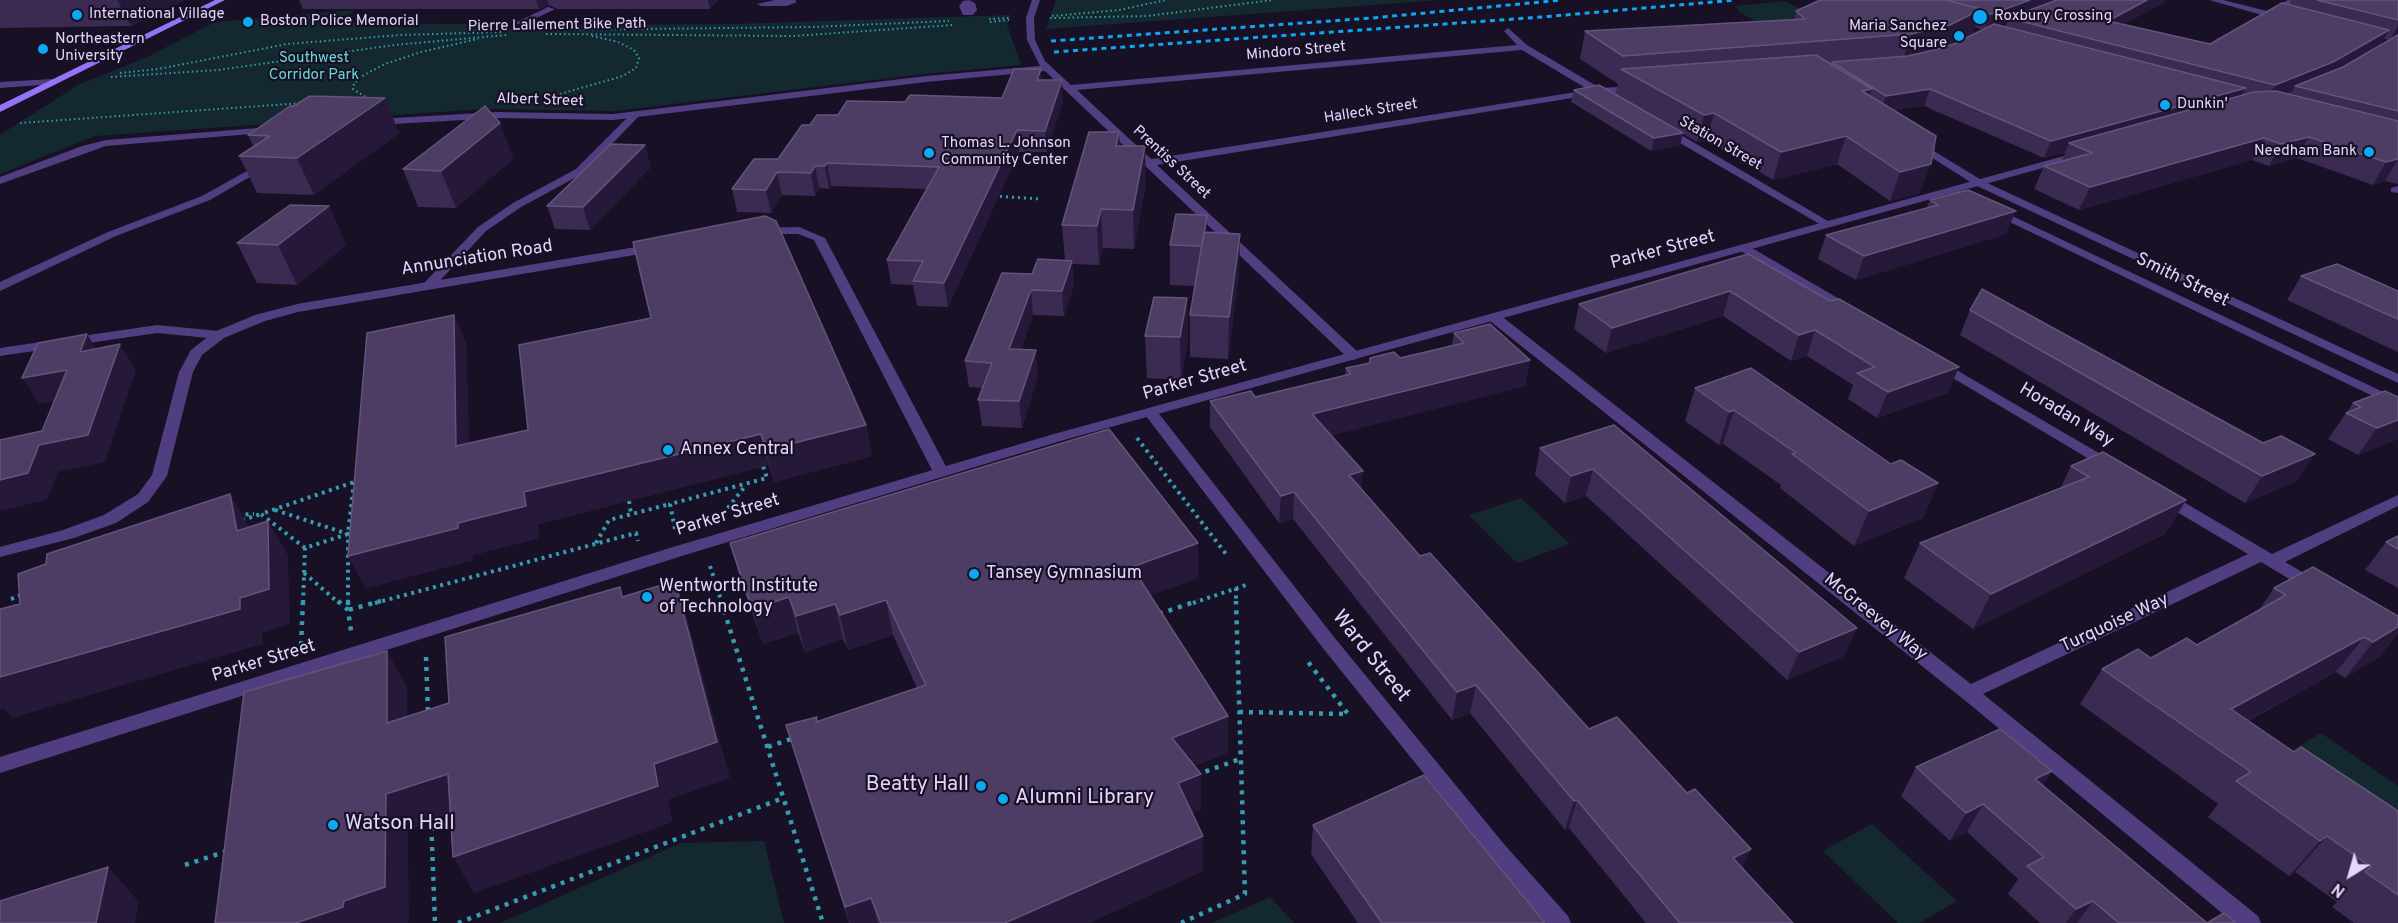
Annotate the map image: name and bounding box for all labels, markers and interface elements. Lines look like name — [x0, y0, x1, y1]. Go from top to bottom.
place label: International Village — [89, 6, 224, 24]
marker: International Village — [70, 8, 84, 22]
marker: Roxbury Crossing — [1971, 8, 1989, 26]
place label: Roxbury Crossing — [1994, 8, 2112, 26]
place label: Boston Police Memorial — [260, 13, 419, 31]
marker: Boston Police Memorial — [241, 15, 255, 29]
street label: Pierre Lallement Bike Path — [468, 15, 646, 37]
place label: Maria Sanchez Square — [1849, 18, 1947, 53]
marker: Maria Sanchez Square — [1952, 29, 1966, 43]
place label: Northeastern University — [55, 31, 145, 66]
street label: Mindoro Street — [1245, 39, 1347, 65]
marker: Northeastern University — [36, 42, 50, 56]
park label: Southwest Corridor Park — [269, 50, 359, 85]
street label: Albert Street — [496, 90, 584, 112]
street label: Halleck Street — [1323, 96, 1419, 128]
place label: Dunkin' — [2177, 96, 2228, 114]
marker: Dunkin' — [2158, 98, 2172, 112]
street label: Station Street — [1675, 113, 1765, 175]
street label: Prentiss Street — [1129, 123, 1213, 203]
place label: Thomas L. Johnson Community Center — [941, 135, 1071, 170]
place label: Needham Bank — [2254, 143, 2357, 161]
marker: Needham Bank — [2362, 145, 2376, 159]
marker: Thomas L. Johnson Community Center — [922, 146, 936, 160]
street label: Parker Street — [1608, 227, 1718, 275]
street label: Annunciation Road — [400, 236, 554, 282]
street label: Smith Street — [2132, 249, 2232, 313]
street label: Parker Street — [1140, 356, 1250, 406]
street label: Horadan Way — [2015, 379, 2117, 453]
place label: Annex Central — [680, 439, 794, 461]
marker: Annex Central — [661, 443, 675, 457]
street label: Parker Street — [674, 490, 782, 542]
place label: Tansey Gymnasium — [986, 563, 1142, 585]
marker: Tansey Gymnasium — [967, 567, 981, 581]
street label: McGreevey Way — [1819, 570, 1931, 666]
place label: Wentworth Institute of Technology — [659, 576, 818, 618]
street label: Turquoise Way — [2057, 589, 2173, 659]
marker: Wentworth Institute of Technology — [640, 590, 654, 604]
street label: Ward Street — [1325, 606, 1415, 708]
street label: Parker Street — [210, 636, 318, 688]
place label: Beatty Hall — [866, 773, 969, 799]
marker: Beatty Hall — [974, 779, 988, 793]
place label: Alumni Library — [1015, 786, 1154, 812]
marker: Alumni Library — [996, 792, 1010, 806]
place label: Watson Hall — [345, 812, 455, 838]
marker: Watson Hall — [326, 818, 340, 832]
north arrow — [2320, 845, 2380, 905]
text: N — [2329, 878, 2350, 901]

